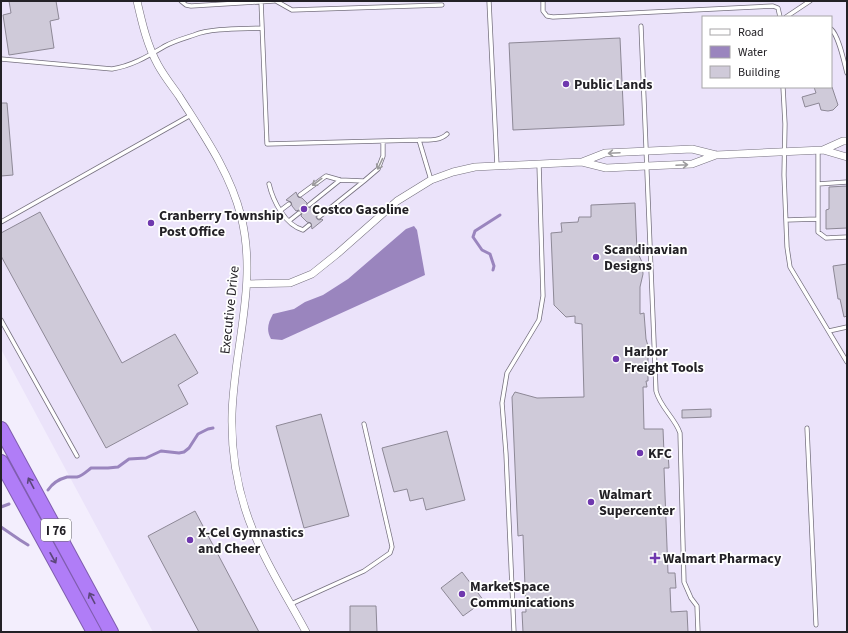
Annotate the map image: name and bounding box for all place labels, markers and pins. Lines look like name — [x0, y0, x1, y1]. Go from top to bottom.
place label: Public Lands — [574, 75, 652, 95]
marker: Public Lands — [561, 79, 571, 89]
place label: Costco Gasoline — [312, 200, 409, 220]
marker: Costco Gasoline — [299, 204, 309, 214]
place label: Cranberry Township Post Office — [159, 206, 284, 242]
marker: Cranberry Township Post Office — [146, 218, 156, 228]
place label: Scandinavian Designs — [604, 240, 687, 276]
marker: Scandinavian Designs — [591, 252, 601, 262]
place label: Harbor Freight Tools — [624, 342, 704, 378]
marker: Harbor Freight Tools — [611, 354, 621, 364]
place label: KFC — [648, 444, 672, 464]
marker: KFC — [635, 448, 645, 458]
place label: Walmart Supercenter — [599, 485, 675, 521]
marker: Walmart Supercenter — [586, 497, 596, 507]
place label: X-Cel Gymnastics and Cheer — [198, 523, 304, 559]
marker: X-Cel Gymnastics and Cheer — [185, 535, 195, 545]
place label: Walmart Pharmacy — [663, 549, 782, 569]
marker: Walmart Pharmacy — [650, 553, 660, 563]
place label: MarketSpace Communications — [470, 577, 574, 613]
marker: MarketSpace Communications — [457, 589, 467, 599]

